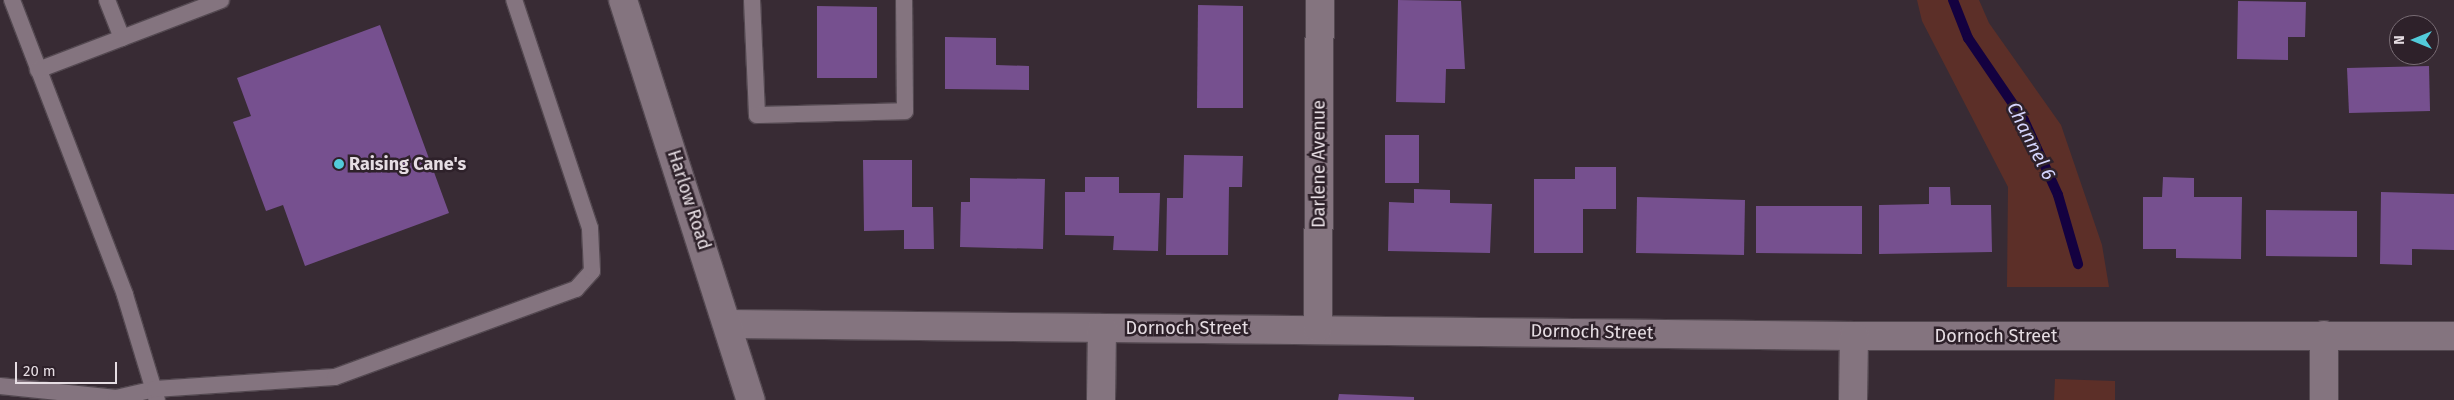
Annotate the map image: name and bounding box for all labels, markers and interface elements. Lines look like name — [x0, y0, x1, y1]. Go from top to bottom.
north arrow — [2389, 15, 2439, 65]
text: N — [2391, 35, 2408, 45]
water label: Channel 6 — [2002, 98, 2060, 184]
street label: Darlene Avenue — [1308, 100, 1330, 228]
street label: Harlow Road — [663, 147, 715, 253]
place label: Raising Cane's — [349, 153, 466, 175]
marker: Raising Cane's — [333, 158, 345, 170]
street label: Dornoch Street — [1126, 317, 1248, 339]
street label: Dornoch Street — [1530, 320, 1654, 344]
street label: Dornoch Street — [1935, 325, 2057, 347]
scale bar — [18, 352, 120, 384]
text: 20 m — [23, 362, 56, 380]

